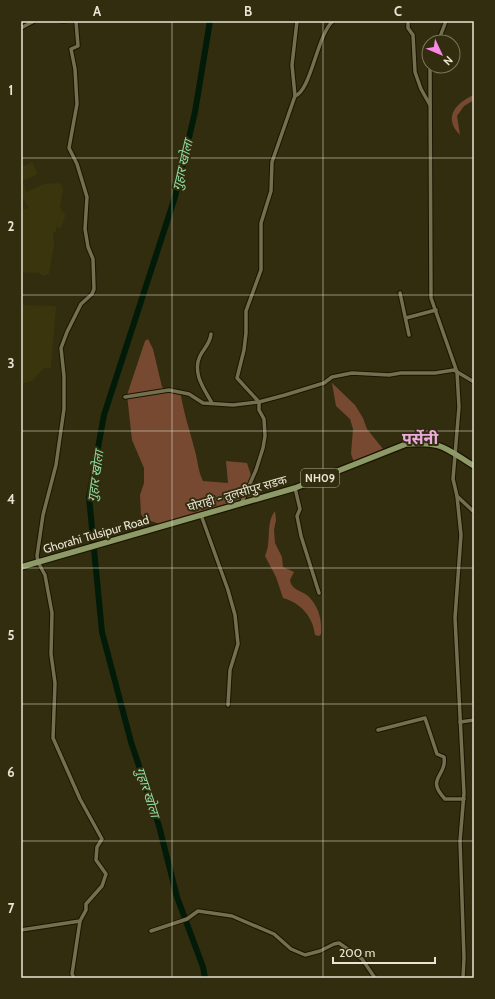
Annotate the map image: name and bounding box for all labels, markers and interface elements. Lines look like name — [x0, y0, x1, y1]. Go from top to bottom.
text: A — [93, 3, 102, 19]
text: B — [244, 3, 252, 19]
text: C — [394, 3, 402, 19]
north arrow — [421, 34, 461, 74]
text: N — [440, 53, 456, 69]
text: 1 — [9, 82, 13, 98]
water label: गुहार खोला — [168, 135, 197, 192]
text: 2 — [8, 218, 15, 234]
text: 3 — [7, 355, 15, 371]
district label: पर्सेनी — [402, 429, 438, 448]
water label: गुहार खोला — [83, 447, 108, 503]
road number: NH09 — [301, 469, 339, 487]
street label: घोराही - तुलसीपुर सडक — [186, 471, 289, 515]
text: 4 — [7, 491, 15, 507]
street label: Ghorahi Tulsipur Road — [41, 512, 151, 556]
text: 5 — [8, 627, 15, 643]
text: 6 — [7, 764, 15, 780]
water label: गुहार खोला — [131, 765, 164, 822]
text: 7 — [8, 900, 15, 916]
scale bar — [333, 939, 435, 965]
text: 200 m — [339, 945, 375, 960]

